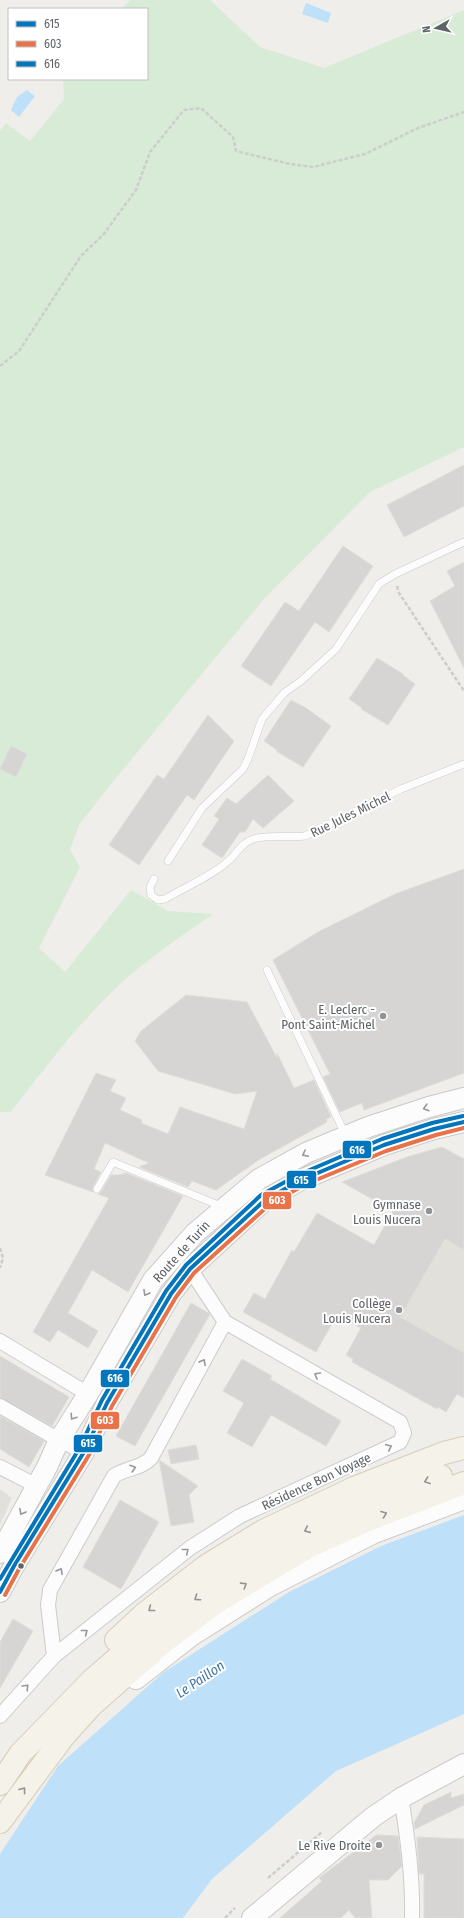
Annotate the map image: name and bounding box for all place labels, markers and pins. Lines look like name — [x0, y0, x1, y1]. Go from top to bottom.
place label: E. Leclerc - Pont Saint-Michel — [281, 1002, 376, 1032]
marker: E. Leclerc - Pont Saint-Michel — [378, 1011, 388, 1021]
place label: Gymnase Louis Nucera — [353, 1197, 421, 1227]
marker: Gymnase Louis Nucera — [424, 1206, 434, 1216]
place label: Collège Louis Nucera — [323, 1296, 391, 1326]
marker: Collège Louis Nucera — [394, 1305, 404, 1315]
unlabelled marker — [16, 1561, 26, 1571]
place label: Le Rive Droite — [298, 1838, 371, 1853]
marker: Le Rive Droite — [374, 1840, 384, 1850]

